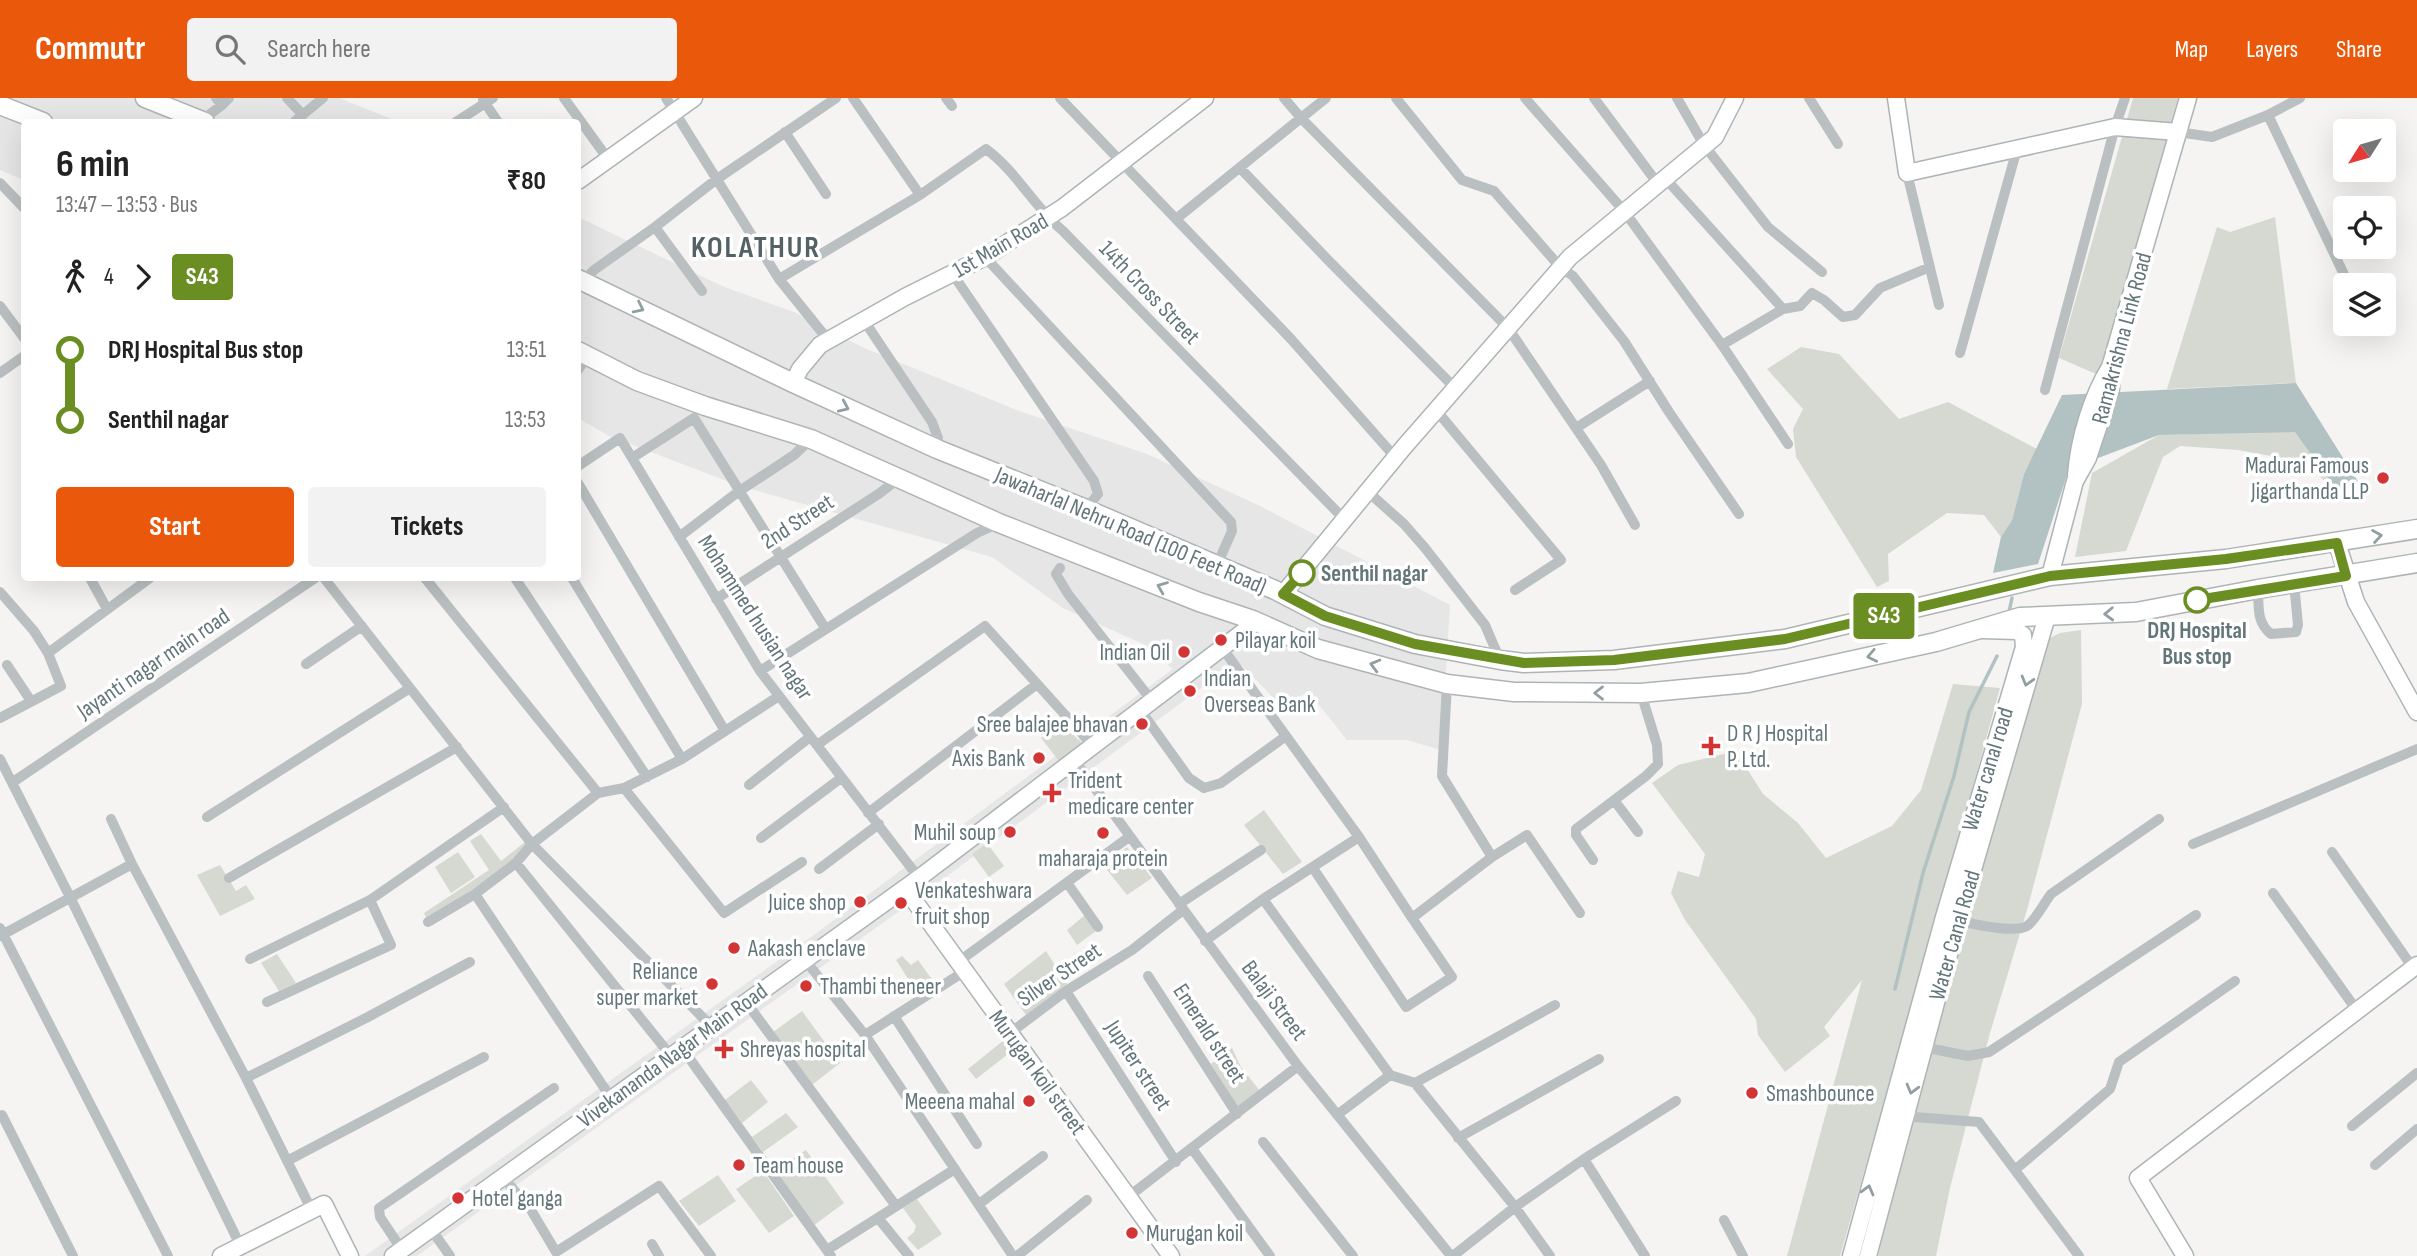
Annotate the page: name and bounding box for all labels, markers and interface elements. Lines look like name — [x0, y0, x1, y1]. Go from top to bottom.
search box — [187, 18, 677, 81]
text: Commutr — [35, 29, 145, 69]
icon: search — [211, 30, 249, 68]
text: Search here — [267, 34, 371, 65]
text: Map — [2175, 35, 2208, 64]
text: Layers — [2246, 35, 2298, 64]
text: Share — [2336, 35, 2382, 64]
north arrow — [2333, 119, 2396, 182]
map controls — [2333, 119, 2396, 336]
text: 6 min — [56, 142, 130, 187]
text: ₹80 — [506, 166, 546, 197]
text: 13:47 – 13:53 · Bus — [56, 191, 198, 219]
button: locate — [2333, 196, 2396, 259]
street label: 1st Main Road — [948, 207, 1053, 284]
district label: KOLATHUR — [691, 230, 821, 266]
street label: 14th Cross Street — [1093, 235, 1206, 350]
street label: Ramakrishna Link Road — [2086, 249, 2158, 427]
icon: walk — [56, 258, 94, 296]
icon: forward — [124, 258, 162, 296]
text: S43 — [186, 262, 219, 291]
text: 4 — [104, 263, 114, 291]
button: layers — [2333, 273, 2396, 336]
one-way arrow — [632, 300, 644, 314]
text: DRJ Hospital Bus stop — [108, 335, 303, 366]
text: 13:51 — [507, 336, 546, 364]
one-way arrow — [837, 398, 849, 412]
text: Senthil nagar — [108, 405, 229, 436]
text: 13:53 — [505, 406, 546, 434]
place label: Madurai Famous Jigarthanda LLP — [2245, 452, 2369, 506]
street label: Jawaharlal Nehru Road (100 Feet Road) — [990, 461, 1270, 601]
marker: Madurai Famous Jigarthanda LLP — [2375, 470, 2391, 486]
button: Start — [56, 487, 294, 567]
button: Tickets — [308, 487, 546, 567]
street label: 2nd Street — [756, 488, 839, 556]
one-way arrow — [2371, 529, 2383, 544]
street label: Mohammed husian nagar — [691, 530, 819, 706]
marker: Senthil nagar — [1289, 560, 1315, 586]
place label: Senthil nagar — [1321, 560, 1428, 588]
one-way arrow — [1156, 581, 1168, 595]
marker: DRJ Hospital Bus stop — [2184, 587, 2210, 613]
line badge: S43 — [1844, 593, 1924, 639]
text: S43 — [1867, 601, 1901, 630]
street label: Jayanti nagar main road — [71, 602, 235, 726]
one-way arrow — [2104, 606, 2115, 621]
place label: DRJ Hospital Bus stop — [2147, 617, 2247, 671]
place label: Pilayar koil — [1235, 627, 1316, 655]
marker: Pilayar koil — [1213, 632, 1229, 648]
place label: Indian Oil — [1099, 639, 1170, 667]
marker: Indian Oil — [1176, 644, 1192, 660]
one-way arrow — [1866, 648, 1878, 662]
one-way arrow — [1369, 658, 1381, 673]
place label: Indian Overseas Bank — [1204, 665, 1316, 719]
one-way arrow — [2021, 675, 2036, 687]
marker: Indian Overseas Bank — [1182, 683, 1198, 699]
one-way arrow — [1593, 685, 1604, 701]
street label: Water canal road — [1956, 704, 2020, 835]
place label: Sree balajee bhavan — [977, 711, 1128, 739]
marker: Sree balajee bhavan — [1134, 716, 1150, 732]
place label: D R J Hospital P. Ltd. — [1727, 720, 1828, 774]
marker: D R J Hospital P. Ltd. — [1701, 736, 1721, 756]
place label: Axis Bank — [951, 745, 1025, 773]
marker: Axis Bank — [1031, 750, 1047, 766]
place label: Trident medicare center — [1068, 767, 1194, 821]
marker: Trident medicare center — [1042, 783, 1062, 803]
place label: Muhil soup — [914, 819, 996, 847]
marker: Muhil soup — [1002, 824, 1018, 840]
marker: maharaja protein — [1095, 825, 1111, 841]
place label: maharaja protein — [1038, 845, 1168, 873]
street label: Water Canal Road — [1923, 867, 1987, 1004]
place label: Venkateshwara fruit shop — [915, 877, 1032, 931]
place label: Juice shop — [767, 889, 846, 917]
marker: Juice shop — [852, 894, 868, 910]
marker: Venkateshwara fruit shop — [893, 895, 909, 911]
place label: Aakash enclave — [747, 935, 866, 963]
street label: Silver Street — [1012, 937, 1107, 1013]
marker: Aakash enclave — [726, 940, 742, 956]
street label: Balaji Street — [1235, 955, 1313, 1046]
place label: Reliance super market — [596, 958, 698, 1012]
place label: Thambi theneer — [820, 973, 941, 1001]
marker: Reliance super market — [704, 976, 720, 992]
street label: Vivekananda Nagar Main Road — [572, 977, 773, 1134]
marker: Thambi theneer — [798, 978, 814, 994]
street label: Emerald street — [1167, 979, 1252, 1089]
street label: Murugan koil street — [982, 1005, 1092, 1141]
street label: Jupiter street — [1098, 1015, 1178, 1116]
place label: Shreyas hospital — [740, 1036, 866, 1064]
marker: Shreyas hospital — [714, 1039, 734, 1059]
place label: Smashbounce — [1766, 1080, 1874, 1108]
one-way arrow — [1906, 1083, 1920, 1095]
marker: Smashbounce — [1744, 1085, 1760, 1101]
place label: Meeena mahal — [905, 1088, 1015, 1116]
marker: Meeena mahal — [1021, 1093, 1037, 1109]
place label: Team house — [753, 1152, 844, 1180]
marker: Team house — [731, 1157, 747, 1173]
one-way arrow — [1860, 1184, 1874, 1196]
place label: Hotel ganga — [472, 1185, 563, 1213]
marker: Hotel ganga — [450, 1190, 466, 1206]
place label: Murugan koil — [1146, 1220, 1243, 1248]
marker: Murugan koil — [1124, 1225, 1140, 1241]

